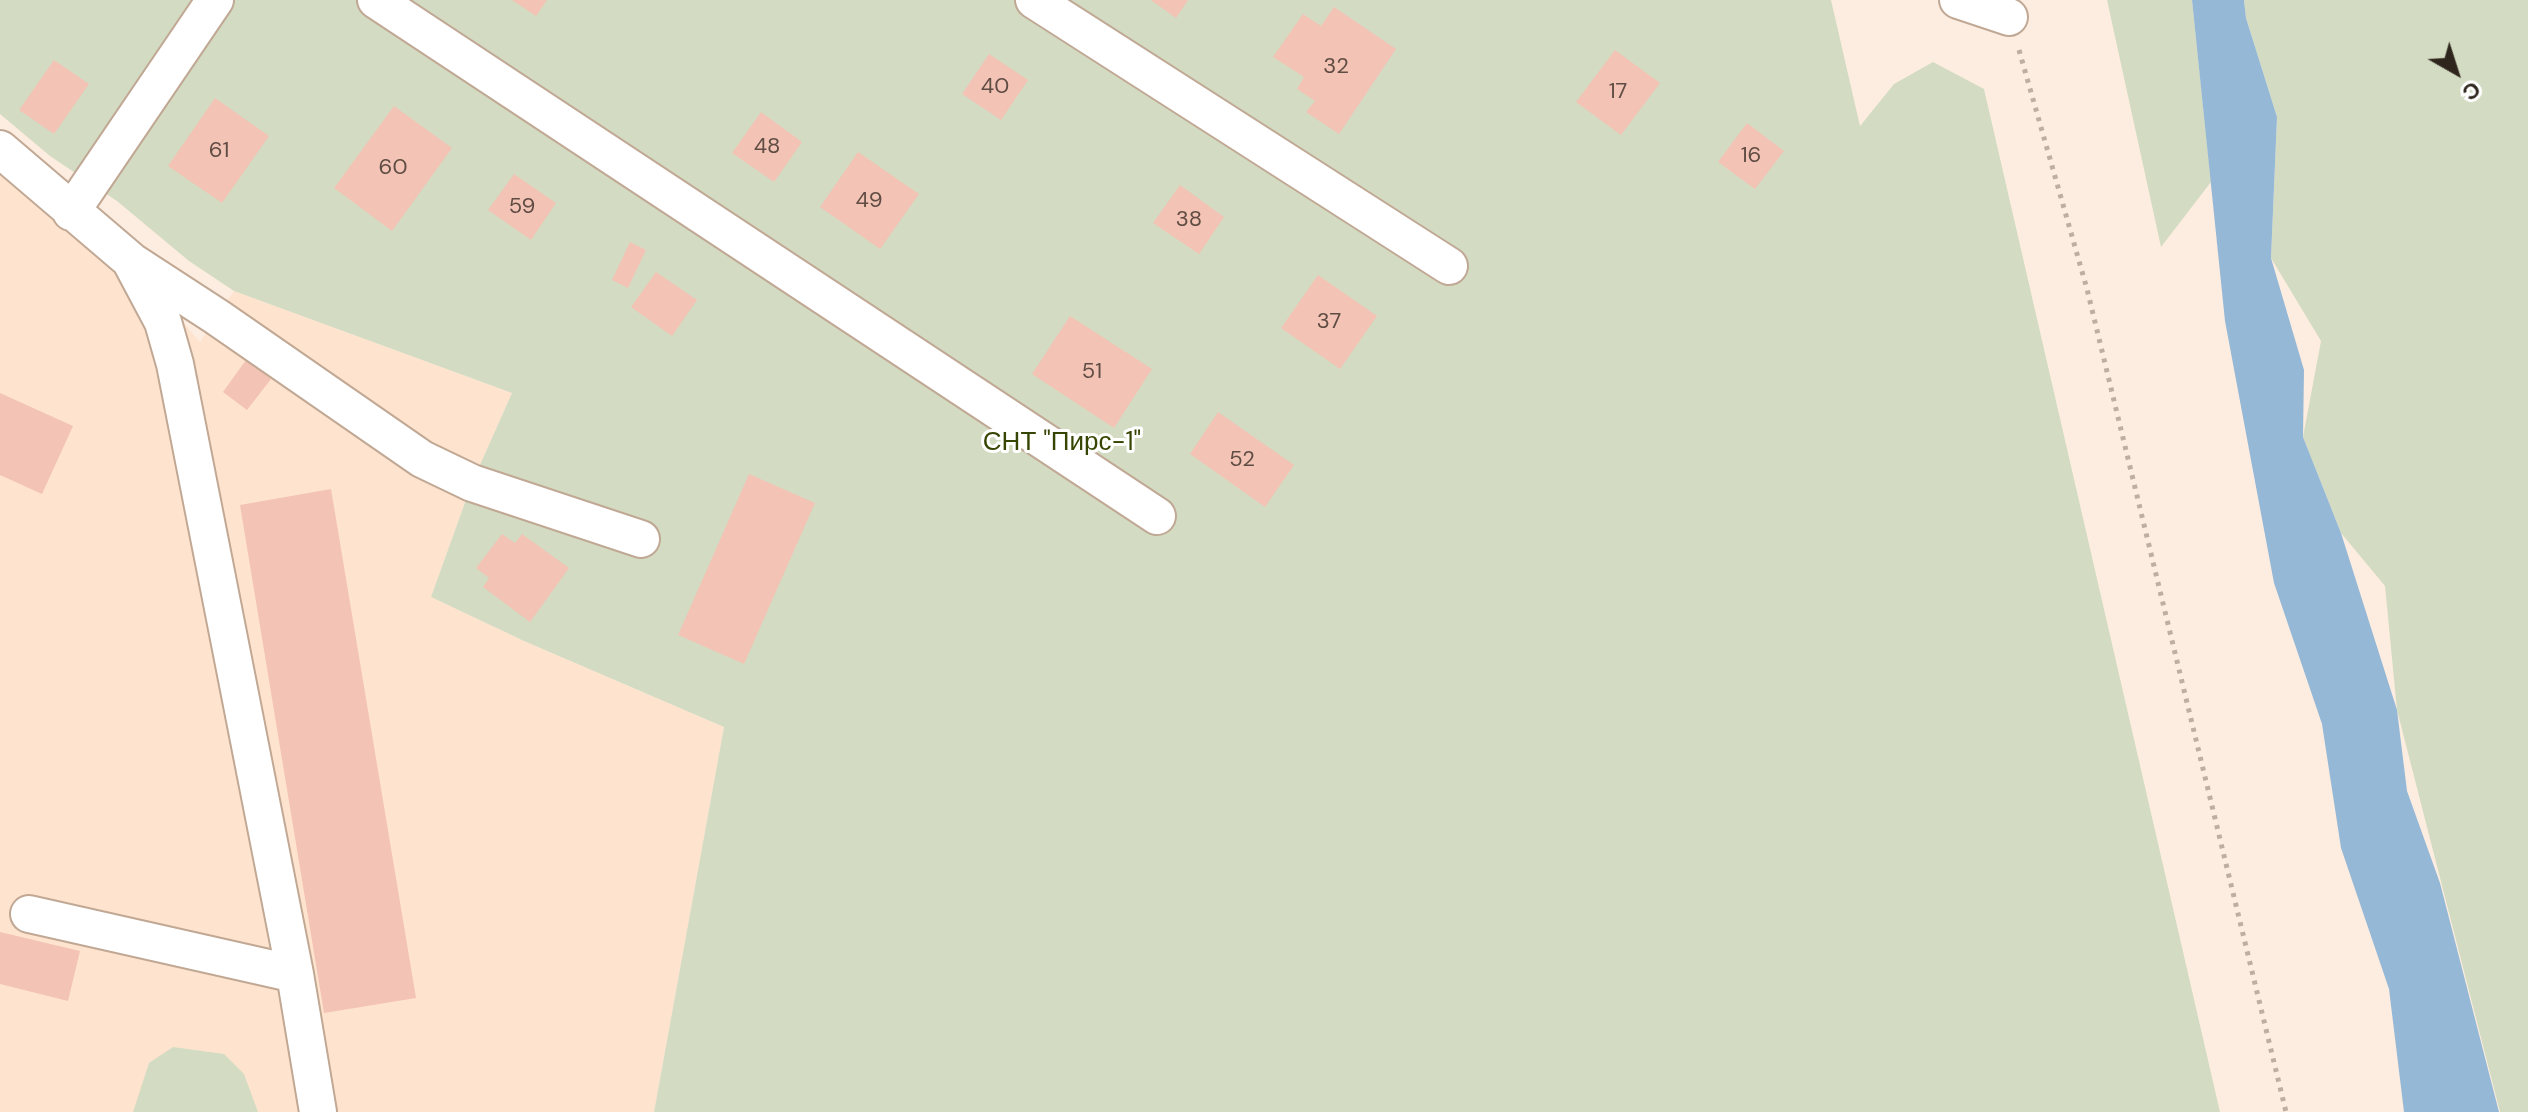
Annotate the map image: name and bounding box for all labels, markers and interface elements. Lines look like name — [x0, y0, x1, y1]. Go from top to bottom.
north arrow — [2416, 32, 2496, 112]
house number: 32 — [1323, 54, 1349, 80]
house number: 40 — [981, 74, 1009, 100]
text: С — [2456, 75, 2487, 107]
house number: 17 — [1609, 79, 1627, 105]
house number: 48 — [754, 134, 780, 160]
house number: 61 — [209, 138, 229, 164]
house number: 16 — [1741, 143, 1761, 169]
house number: 60 — [379, 155, 407, 181]
house number: 49 — [855, 188, 883, 214]
house number: 59 — [509, 194, 535, 220]
house number: 38 — [1176, 207, 1202, 233]
house number: 37 — [1317, 309, 1341, 335]
house number: 51 — [1082, 359, 1102, 385]
park label: СНТ "Пирс-1" — [983, 427, 1141, 459]
house number: 52 — [1229, 447, 1255, 473]

